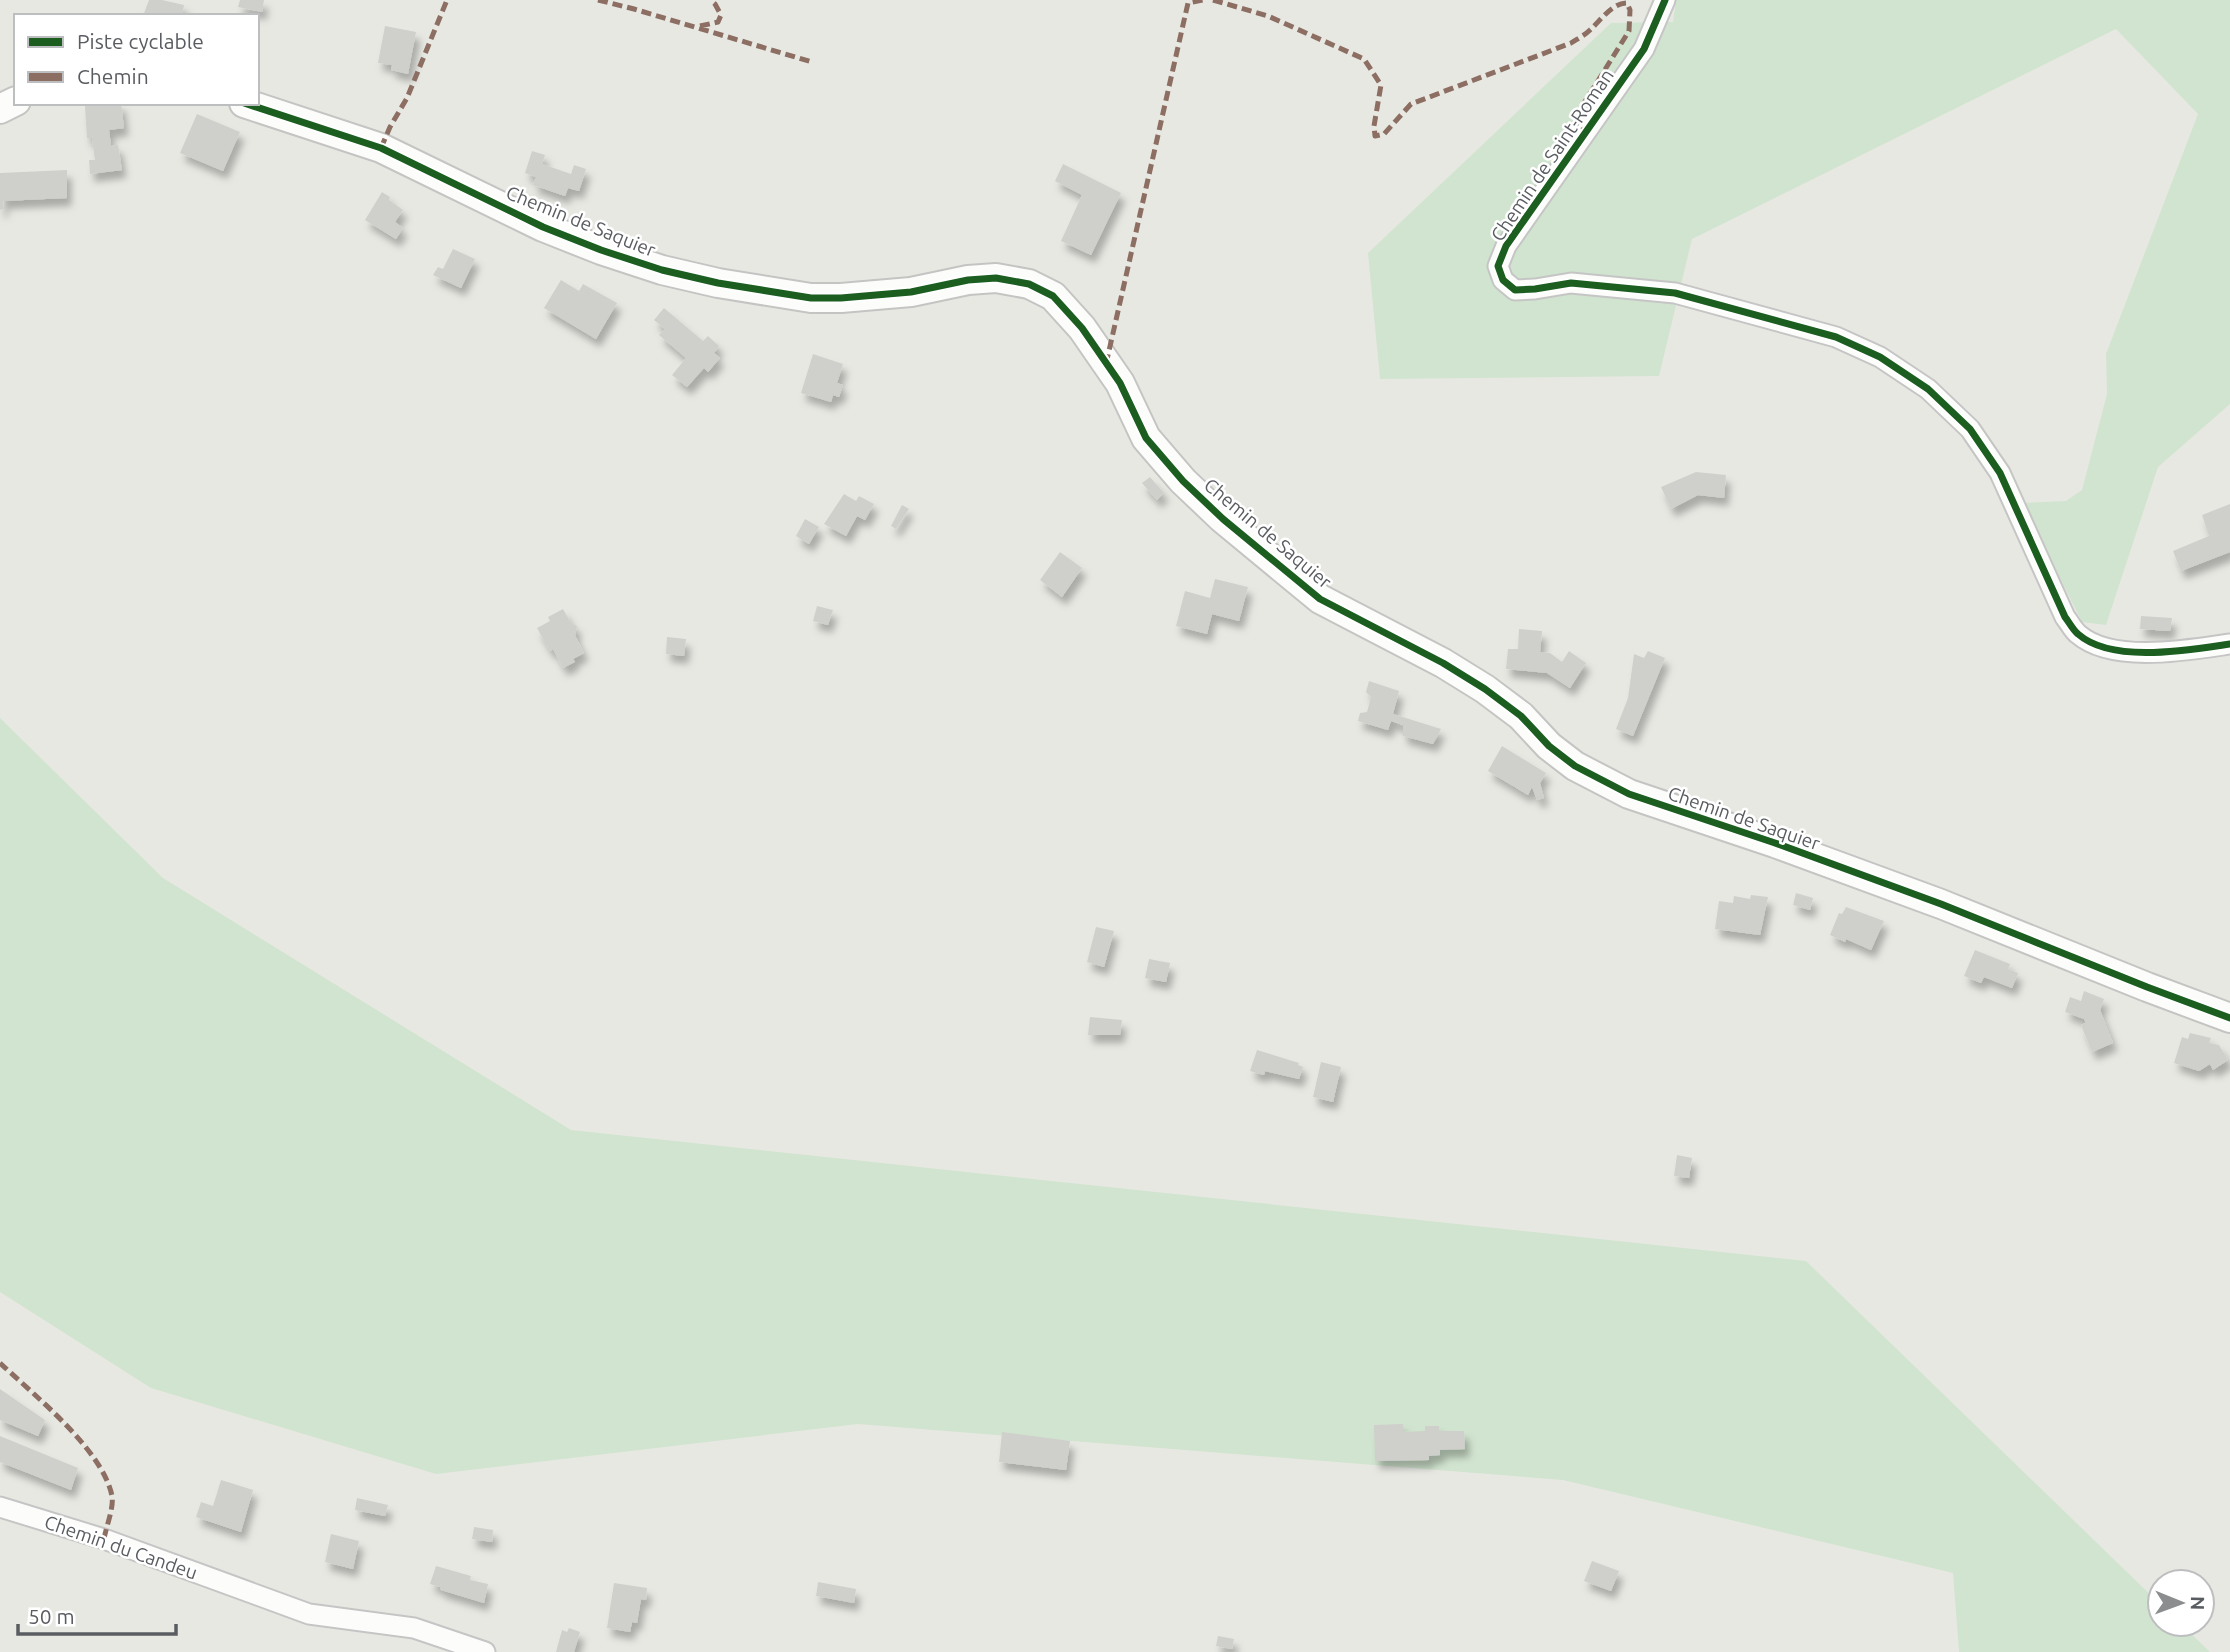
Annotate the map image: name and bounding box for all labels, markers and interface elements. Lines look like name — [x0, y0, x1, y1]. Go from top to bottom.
legend — [14, 14, 259, 105]
text: Piste cyclable — [77, 29, 204, 53]
text: Chemin — [77, 64, 149, 88]
street label: Chemin de Saint-Roman — [1486, 65, 1618, 245]
street label: Chemin de Saquier — [503, 181, 659, 261]
street label: Chemin de Saquier — [1200, 473, 1336, 593]
street label: Chemin de Saquier — [1665, 782, 1823, 854]
street label: Chemin du Candeu — [42, 1511, 200, 1583]
north arrow — [2146, 1568, 2216, 1638]
scale bar — [18, 1592, 175, 1636]
text: N — [2187, 1596, 2209, 1611]
text: 50 m — [28, 1604, 75, 1628]

